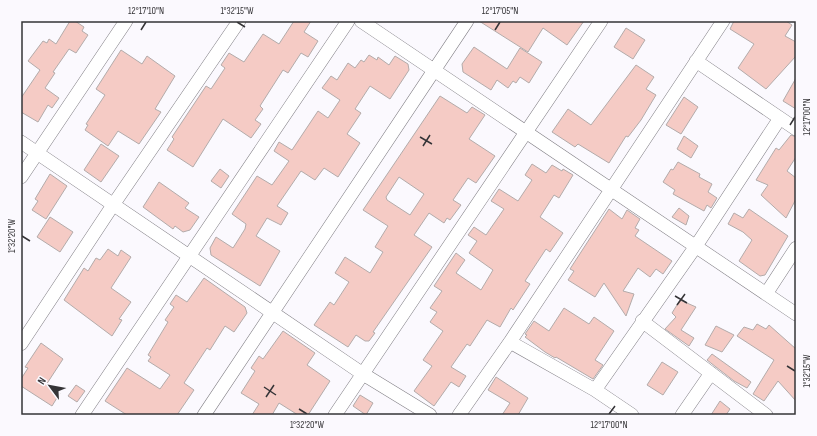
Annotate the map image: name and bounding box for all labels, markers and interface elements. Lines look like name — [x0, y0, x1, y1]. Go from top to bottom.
text: 12°17'10"N — [128, 5, 164, 17]
text: 1°32'15"W — [221, 5, 254, 17]
text: 12°17'05"N — [482, 5, 518, 17]
text: 12°17'00"N — [801, 99, 813, 135]
text: 1°32'20"W — [6, 219, 18, 253]
text: 1°32'15"W — [801, 354, 813, 387]
north arrow — [30, 366, 70, 406]
text: N — [35, 375, 49, 387]
text: 1°32'20"W — [290, 419, 324, 431]
text: 12°17'00"N — [591, 419, 627, 431]

